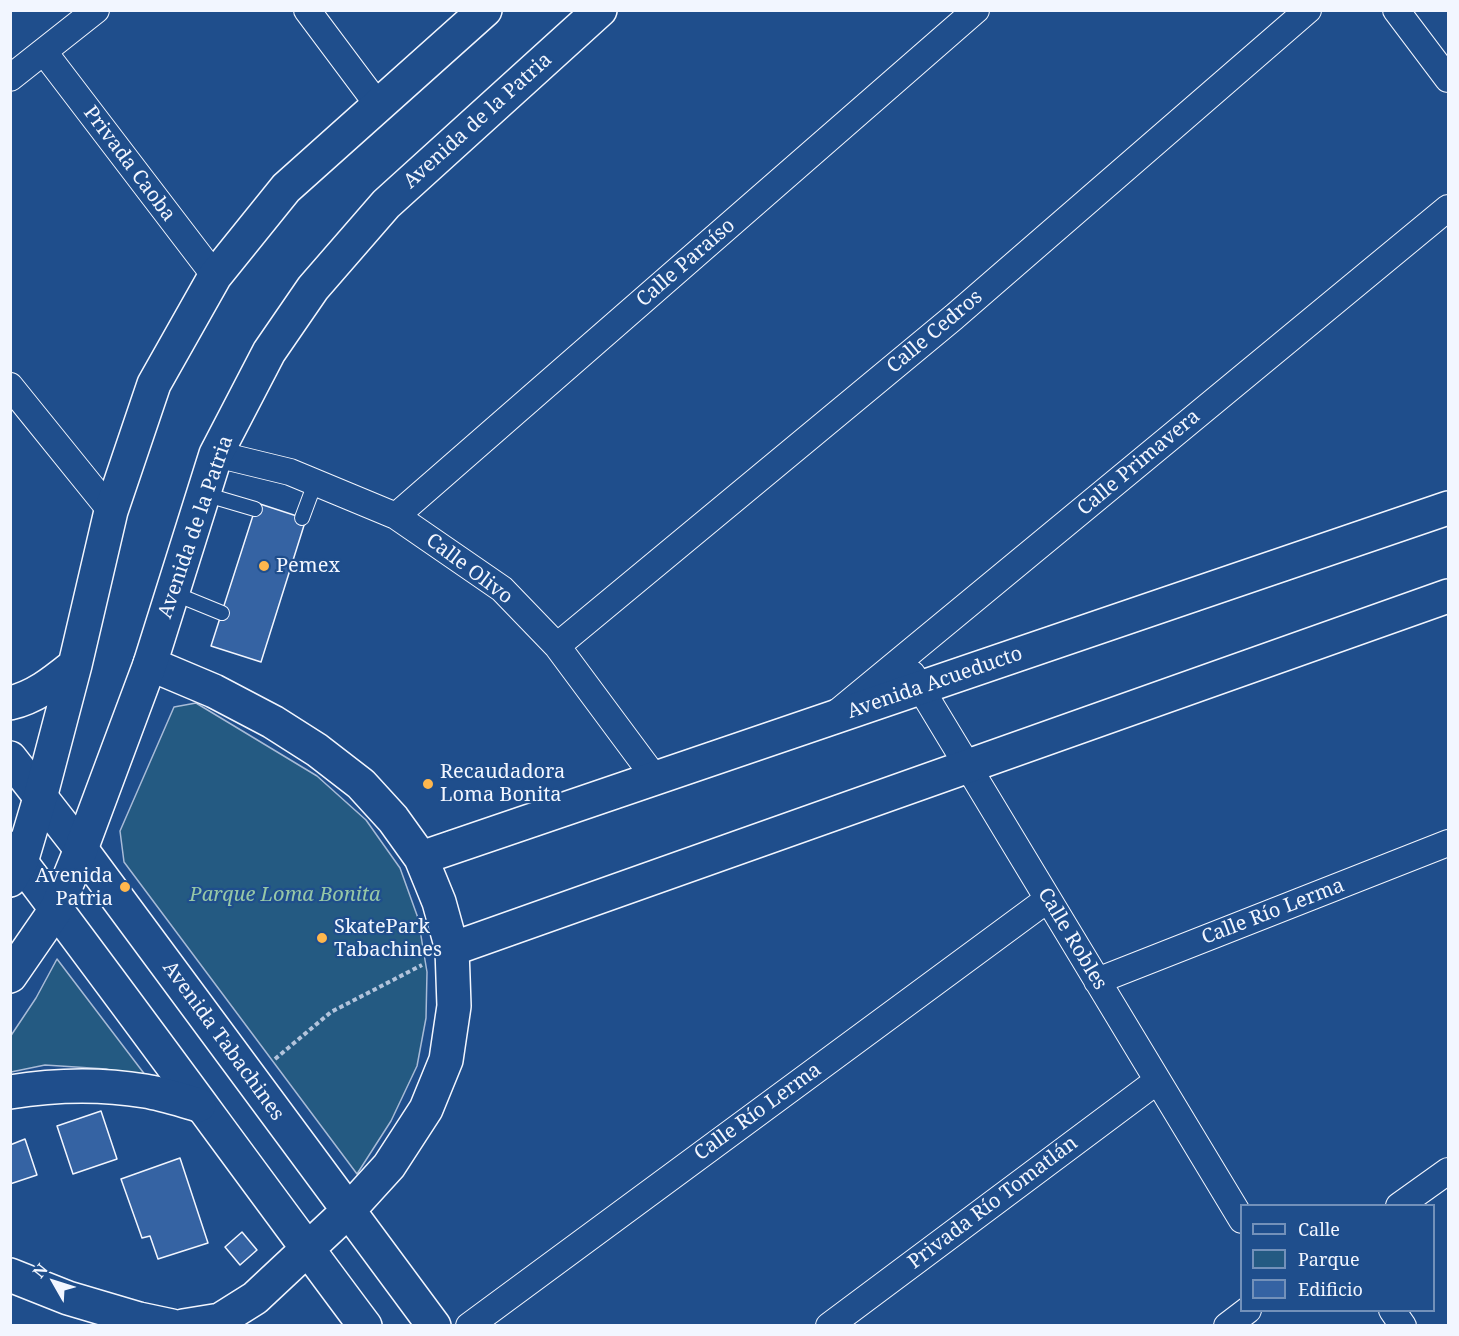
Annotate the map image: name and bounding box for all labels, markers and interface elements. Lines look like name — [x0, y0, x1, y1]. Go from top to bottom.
street label: Avenida de la Patria — [399, 48, 557, 194]
street label: Privada Caoba — [78, 102, 180, 226]
street label: Calle Paraíso — [632, 214, 740, 312]
street label: Calle Cedros — [882, 285, 988, 379]
street label: Calle Primavera — [1073, 405, 1205, 521]
street label: Avenida de la Patria — [153, 433, 239, 621]
street label: Calle Olivo — [421, 529, 517, 609]
place label: Pemex — [276, 554, 340, 578]
marker: Pemex — [257, 559, 271, 573]
street label: Avenida Acueducto — [844, 642, 1026, 724]
place label: Recaudadora Loma Bonita — [440, 760, 565, 807]
marker: Recaudadora Loma Bonita — [421, 777, 435, 791]
place label: Avenida Patria — [35, 864, 113, 911]
street label: Calle Río Lerma — [1198, 874, 1348, 950]
marker: Avenida Patria — [118, 880, 132, 894]
park label: Parque Loma Bonita — [189, 883, 381, 907]
street label: Calle Robles — [1032, 884, 1112, 994]
place label: SkatePark Tabachines — [334, 915, 442, 962]
marker: SkatePark Tabachines — [315, 931, 329, 945]
street label: Avenida Tabachines — [157, 957, 289, 1125]
street label: Calle Río Lerma — [690, 1058, 826, 1166]
street label: Privada Río Tomatlán — [903, 1131, 1083, 1275]
legend — [1240, 1204, 1435, 1312]
text: Calle — [1298, 1217, 1340, 1241]
text: Parque — [1298, 1247, 1360, 1271]
north arrow — [24, 1252, 84, 1312]
text: N — [27, 1259, 53, 1283]
text: Edificio — [1298, 1277, 1363, 1301]

